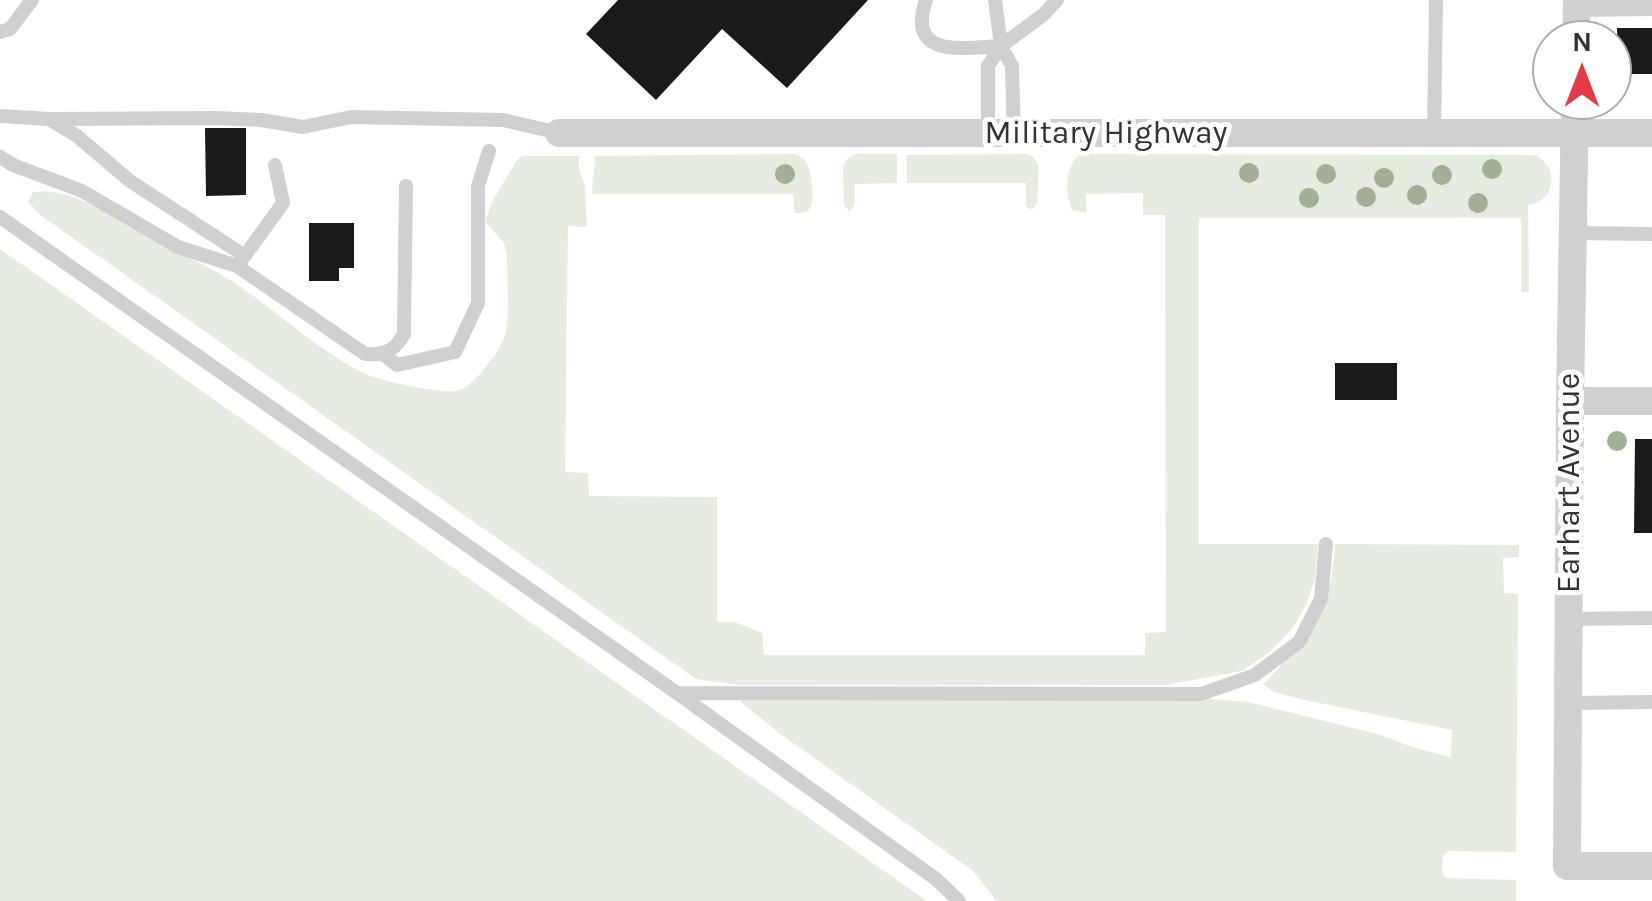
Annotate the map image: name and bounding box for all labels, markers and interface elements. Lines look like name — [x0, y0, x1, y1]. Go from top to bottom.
north arrow — [1532, 20, 1632, 120]
text: N — [1572, 25, 1592, 58]
street label: Military Highway — [985, 115, 1227, 153]
street label: Earhart Avenue — [1551, 373, 1589, 593]

